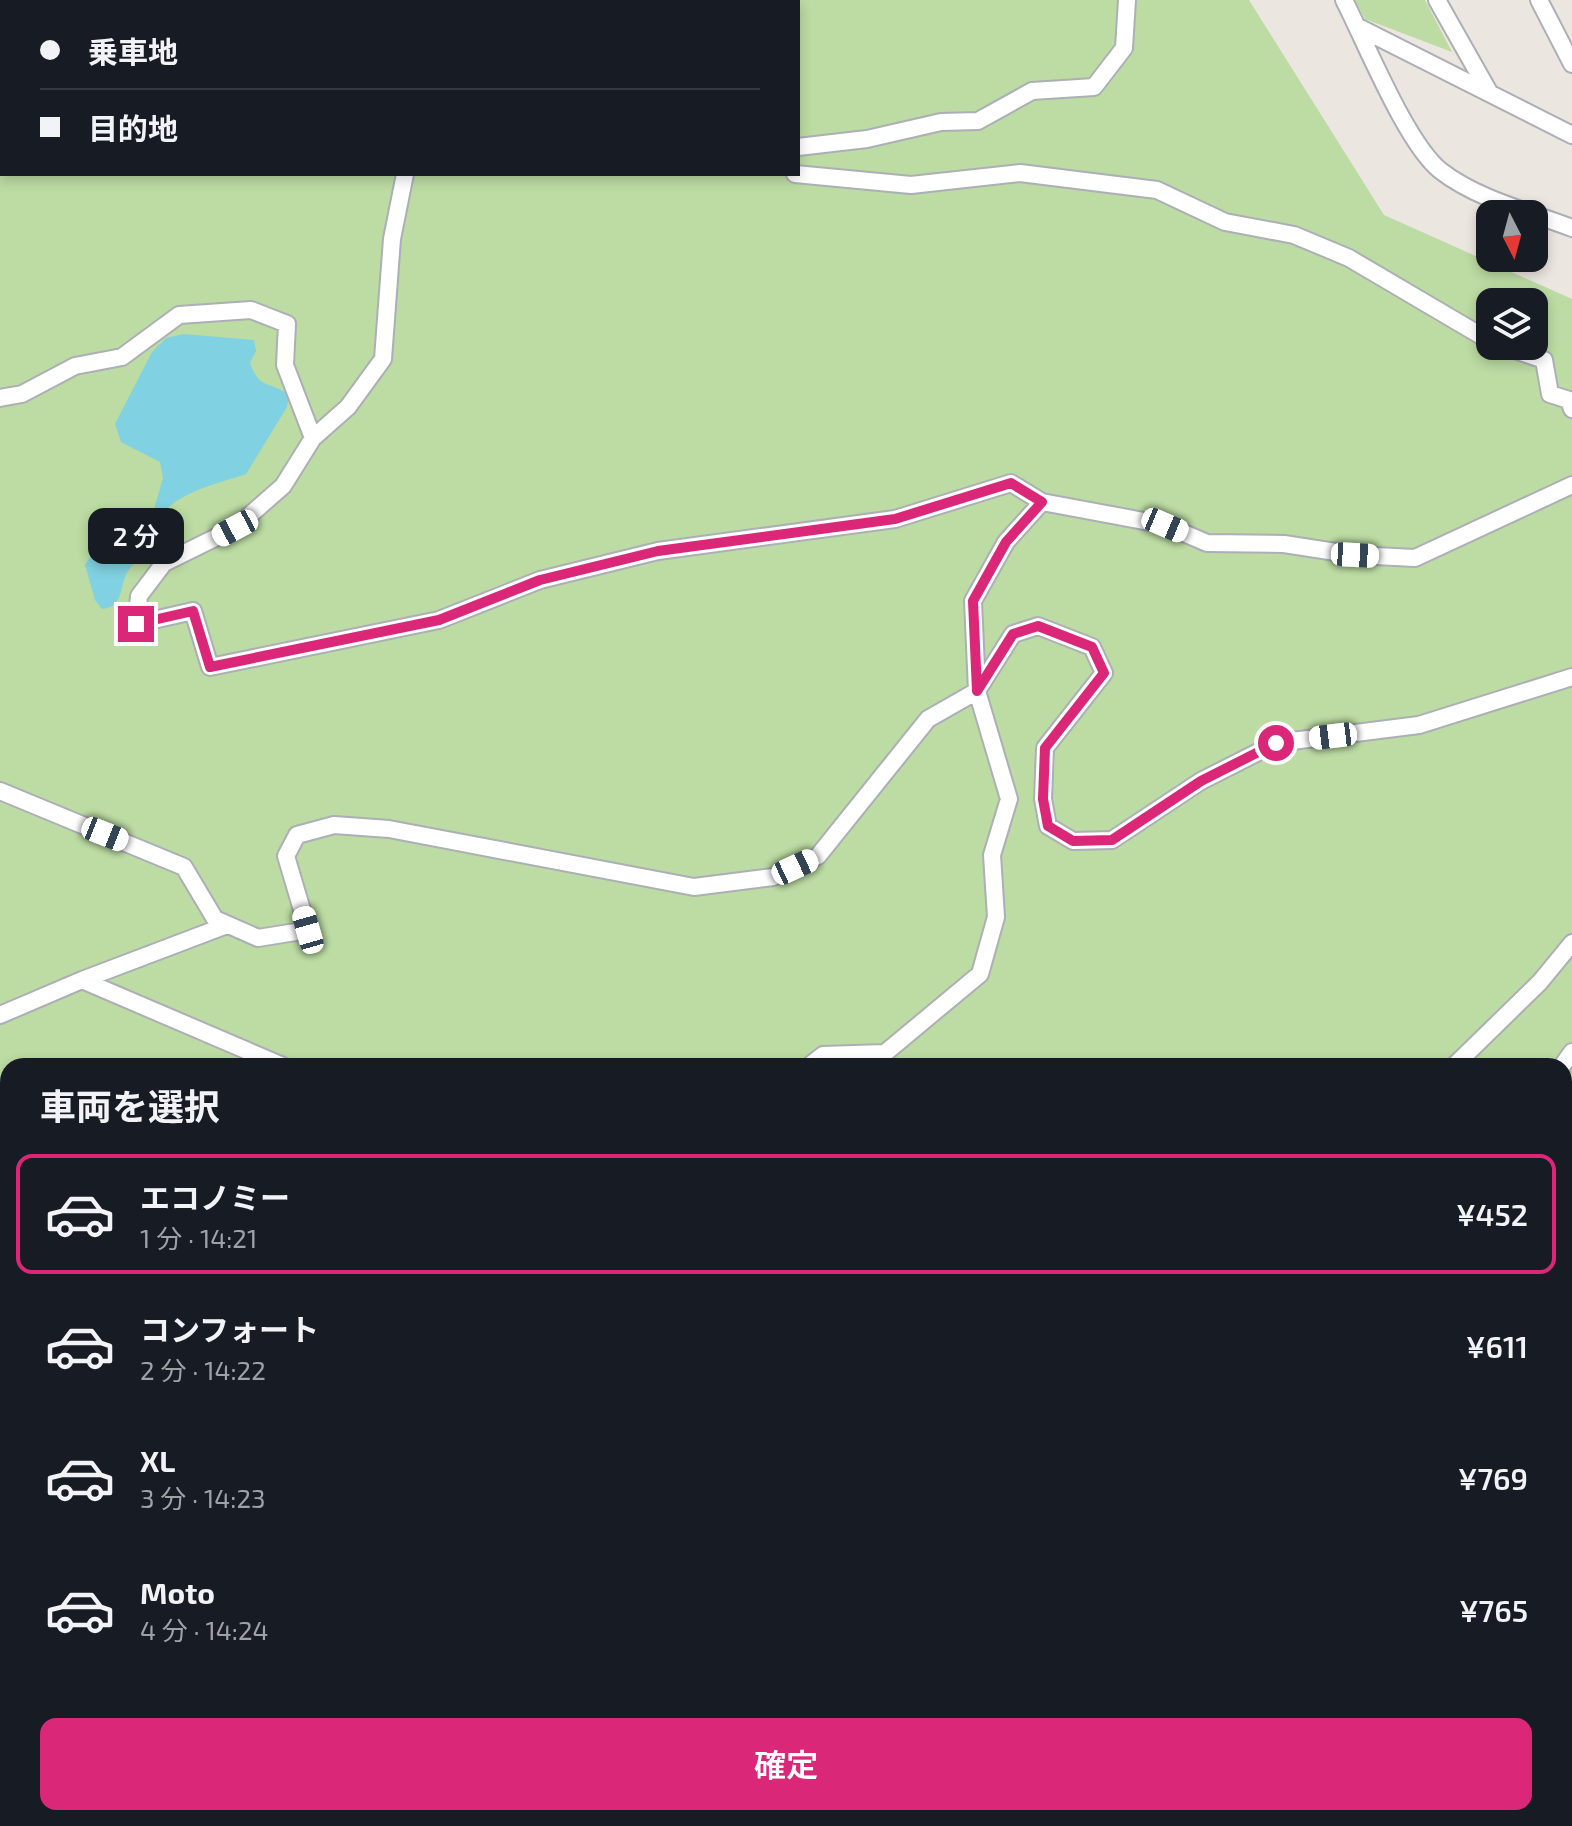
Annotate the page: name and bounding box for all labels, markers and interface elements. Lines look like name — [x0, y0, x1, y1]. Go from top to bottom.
text: 乗車地 — [88, 33, 178, 69]
text: 目的地 — [88, 110, 178, 146]
north arrow — [1476, 200, 1548, 272]
map controls — [1476, 200, 1548, 360]
button: layers — [1476, 288, 1548, 360]
car — [1138, 505, 1192, 545]
car — [208, 506, 262, 550]
callout: 2 分 — [88, 508, 184, 564]
text: 2 分 — [113, 520, 159, 551]
car — [1330, 542, 1380, 568]
route end — [118, 606, 154, 642]
car — [1308, 721, 1358, 751]
route start — [1258, 725, 1294, 761]
car — [78, 814, 132, 854]
car — [768, 846, 822, 888]
car — [290, 904, 326, 956]
text: 車両を選択 — [40, 1084, 220, 1127]
icon: car — [44, 1178, 116, 1250]
text: エコノミー — [140, 1179, 290, 1215]
text: ¥452 — [1456, 1196, 1528, 1232]
text: 1 分 · 14:21 — [140, 1222, 257, 1253]
icon: car — [44, 1310, 116, 1382]
text: コンフォート — [140, 1311, 319, 1347]
text: ¥611 — [1466, 1328, 1528, 1364]
text: 2 分 · 14:22 — [140, 1354, 266, 1385]
icon: car — [44, 1442, 116, 1514]
text: XL — [140, 1442, 175, 1478]
text: ¥769 — [1458, 1460, 1528, 1496]
text: 3 分 · 14:23 — [140, 1482, 266, 1513]
icon: car — [44, 1574, 116, 1646]
text: Moto — [140, 1574, 215, 1610]
text: ¥765 — [1459, 1592, 1528, 1628]
text: 4 分 · 14:24 — [140, 1614, 269, 1645]
button: 確定 — [40, 1718, 1532, 1810]

